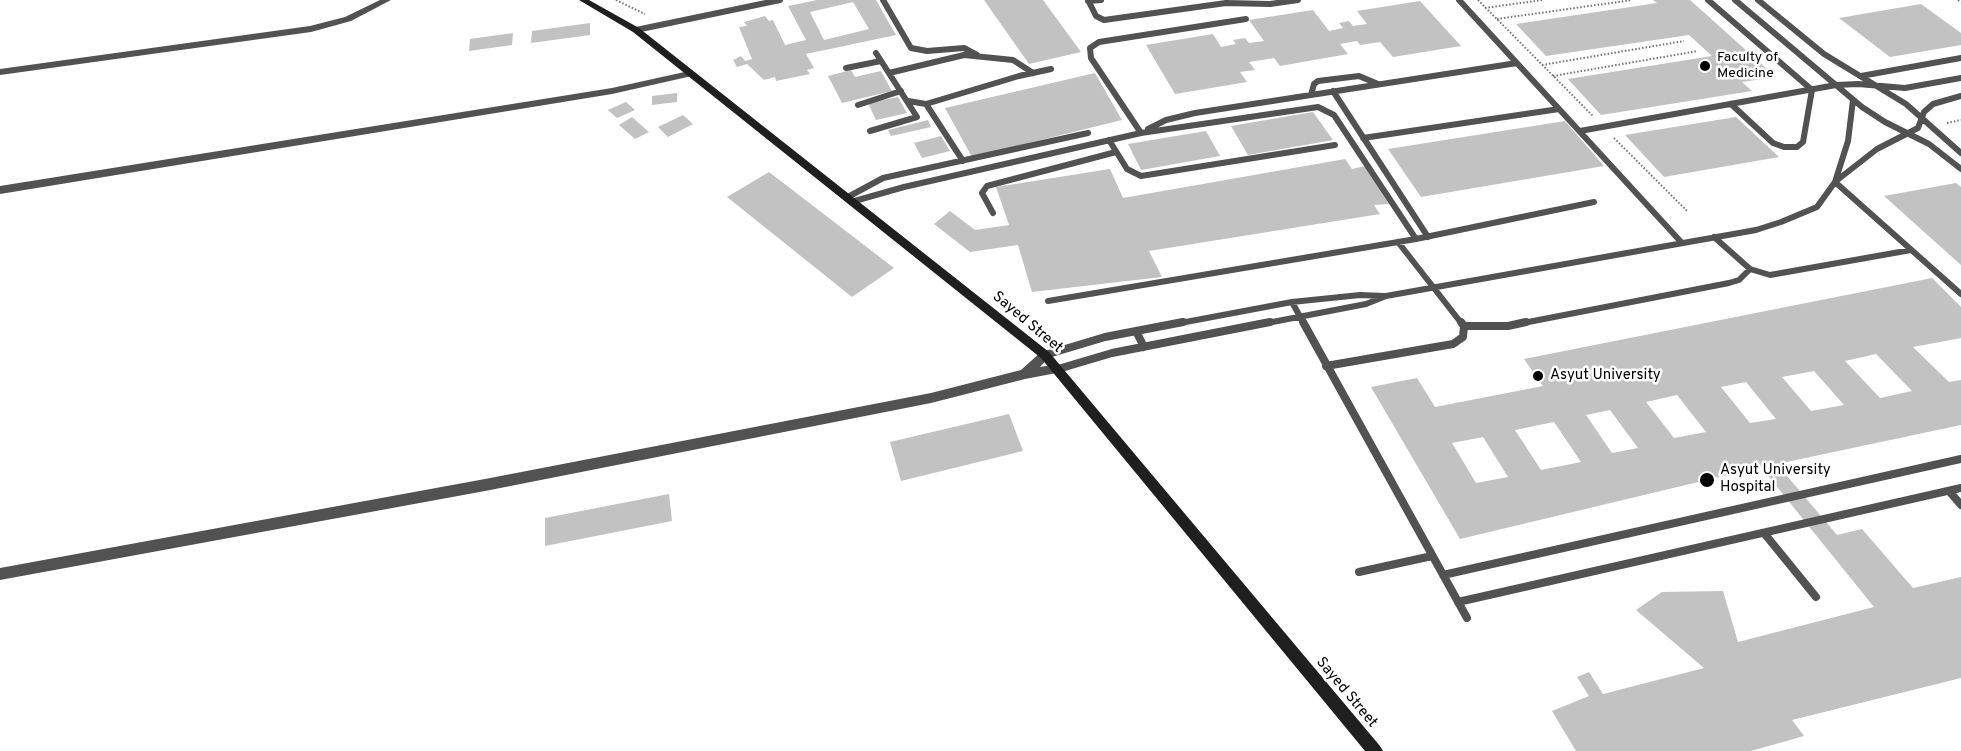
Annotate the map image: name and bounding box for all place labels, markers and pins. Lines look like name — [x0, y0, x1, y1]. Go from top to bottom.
place label: Faculty of Medicine — [1717, 50, 1778, 82]
marker: Faculty of Medicine — [1698, 59, 1712, 73]
place label: Asyut University — [1550, 367, 1661, 385]
marker: Asyut University — [1531, 369, 1545, 383]
place label: Asyut University Hospital — [1720, 462, 1831, 497]
marker: Asyut University Hospital — [1698, 471, 1716, 489]

